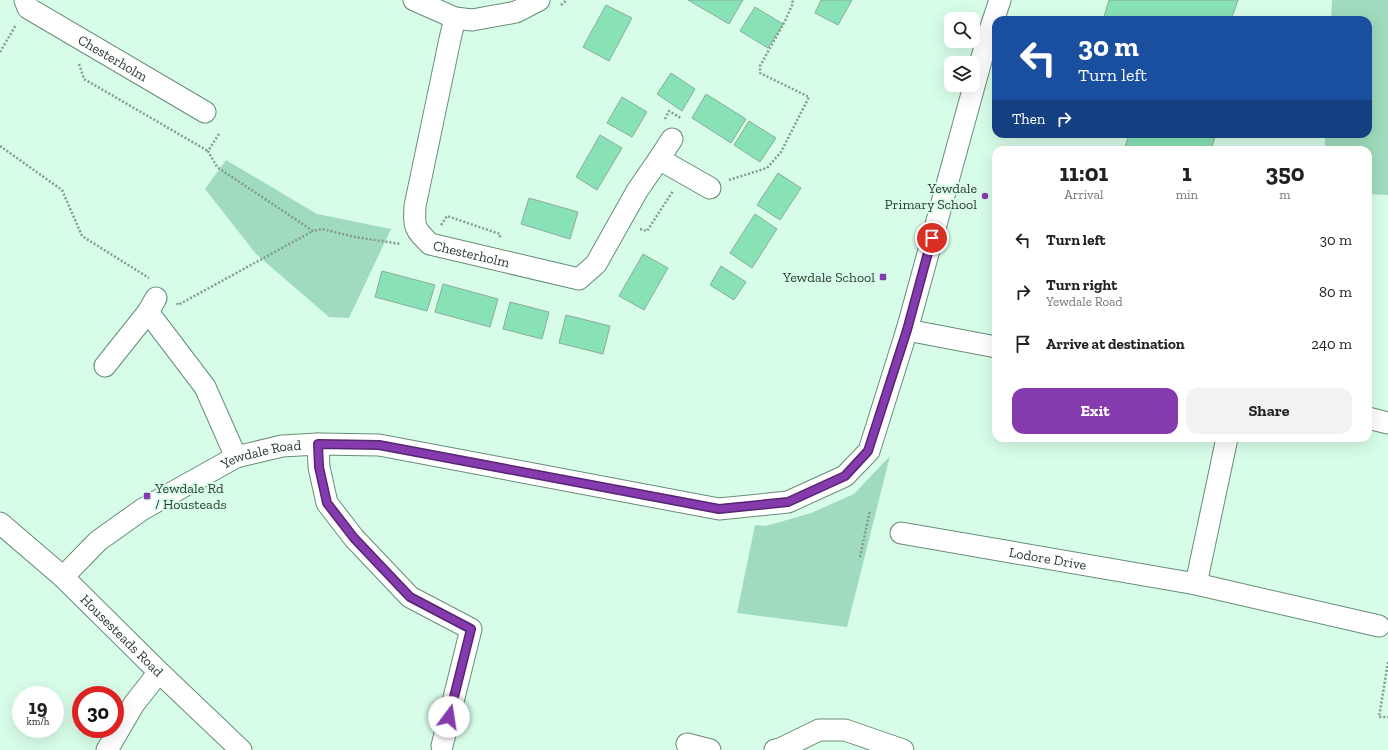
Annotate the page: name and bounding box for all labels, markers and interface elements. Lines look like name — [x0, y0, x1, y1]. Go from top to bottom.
map controls — [944, 12, 980, 92]
button: search — [944, 12, 980, 48]
text: 30 m — [1078, 30, 1139, 63]
street label: Chesterholm — [75, 31, 151, 85]
icon: left — [1012, 32, 1064, 84]
button: layers — [944, 56, 980, 92]
text: Turn left — [1078, 64, 1147, 86]
icon: right — [1053, 108, 1075, 130]
text: Then — [1012, 110, 1045, 128]
text: 11:01 — [1059, 158, 1108, 187]
text: 1 — [1182, 158, 1192, 187]
text: 350 — [1265, 158, 1305, 187]
place label: Yewdale Primary School — [885, 180, 977, 213]
text: Arrival — [1064, 187, 1103, 202]
text: min — [1176, 187, 1198, 202]
text: m — [1279, 187, 1291, 202]
marker: Yewdale Primary School — [980, 191, 990, 201]
pin — [915, 221, 949, 255]
icon: arrive — [921, 227, 943, 249]
icon: left — [1012, 229, 1034, 251]
text: Turn left — [1046, 231, 1106, 249]
text: 30 m — [1320, 231, 1352, 249]
street label: Chesterholm — [431, 237, 511, 271]
place label: Yewdale School — [782, 269, 875, 286]
marker: Yewdale School — [878, 272, 888, 282]
text: Turn right — [1046, 276, 1117, 294]
icon: right — [1012, 281, 1034, 303]
text: 80 m — [1319, 283, 1352, 301]
text: Yewdale Road — [1046, 294, 1123, 309]
icon: arrive — [1012, 333, 1034, 355]
text: Arrive at destination — [1046, 335, 1185, 353]
text: 240 m — [1311, 335, 1352, 353]
button: Exit — [1012, 388, 1178, 434]
button: Share — [1186, 388, 1352, 434]
street label: Yewdale Road — [217, 437, 302, 473]
place label: Yewdale Rd / Housteads — [154, 480, 227, 513]
marker: Yewdale Rd / Housteads — [142, 491, 152, 501]
street label: Lodore Drive — [1008, 544, 1088, 574]
street label: Housesteads Road — [77, 591, 167, 681]
speed limit sign: 30 — [72, 686, 124, 738]
text: 19 — [29, 695, 47, 719]
position arrow — [428, 696, 470, 738]
text: km/h — [27, 716, 49, 728]

